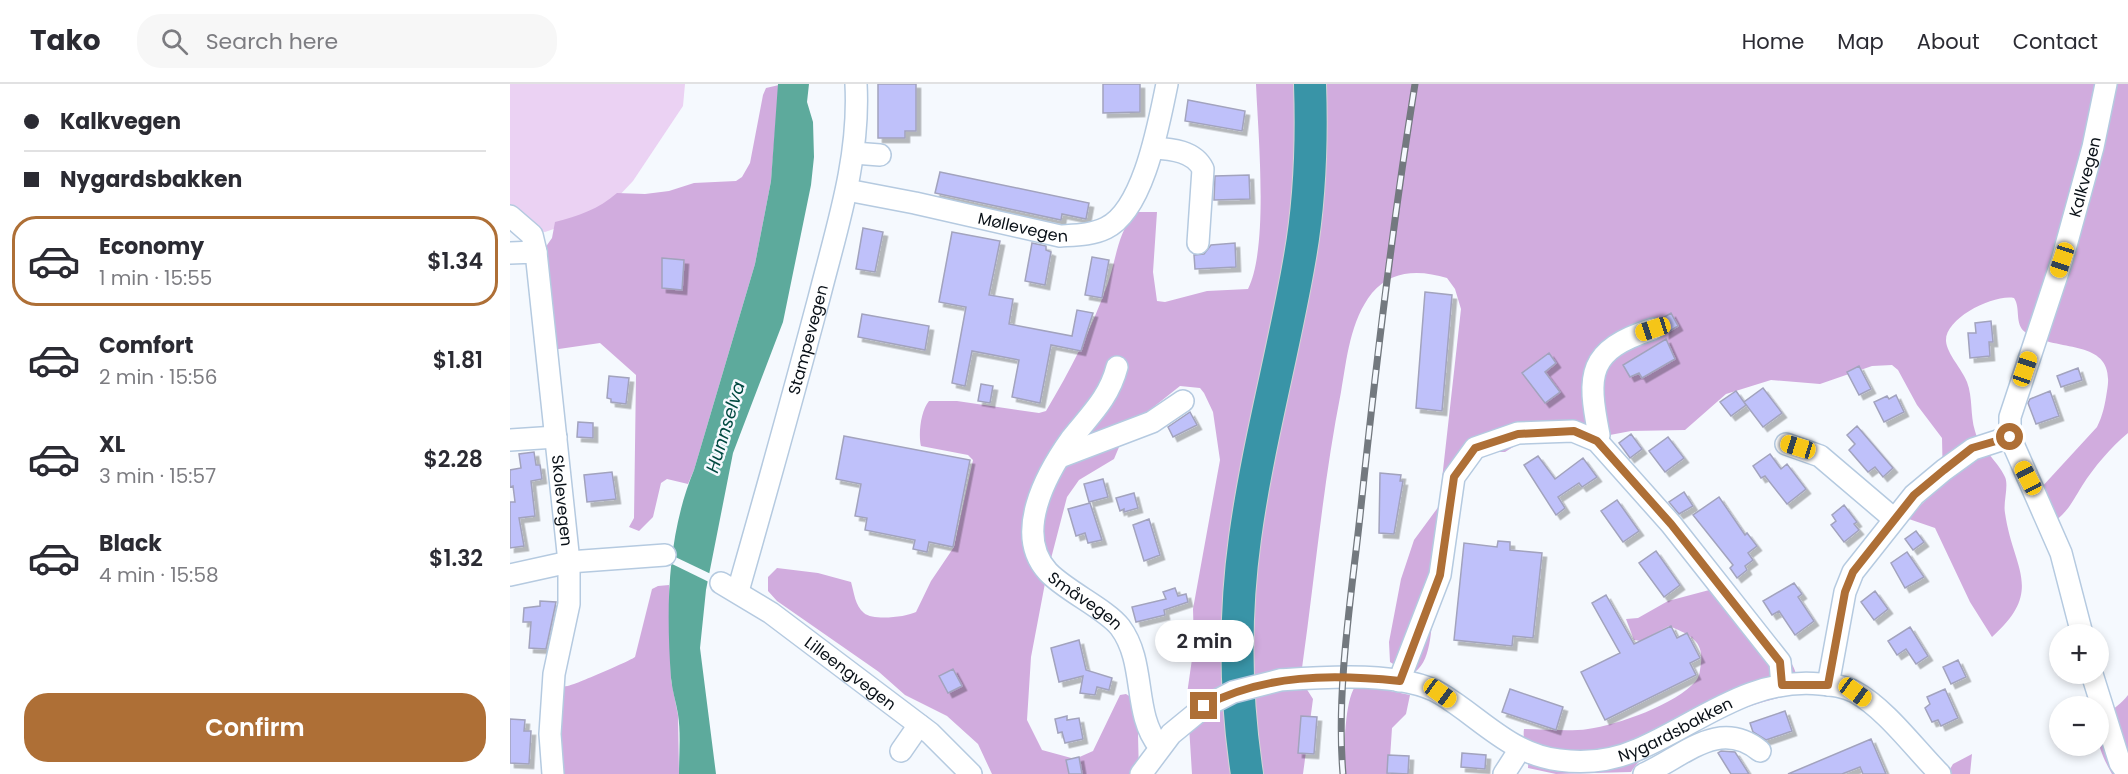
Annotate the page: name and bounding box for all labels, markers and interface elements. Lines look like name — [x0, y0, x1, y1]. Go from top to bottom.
search box — [137, 14, 557, 68]
text: Tako — [30, 21, 101, 60]
icon: search — [158, 25, 191, 58]
text: Search here — [206, 26, 338, 57]
text: Home — [1742, 27, 1804, 56]
text: Map — [1837, 27, 1884, 56]
text: About — [1917, 27, 1980, 56]
text: Contact — [2013, 27, 2098, 56]
text: Kalkvegen — [60, 106, 181, 137]
street label: Kalkvegen — [2063, 135, 2106, 220]
text: Nygardsbakken — [60, 164, 242, 195]
street label: Møllevegen — [976, 206, 1069, 248]
text: Economy — [99, 231, 204, 262]
icon: car — [27, 234, 81, 288]
car — [2048, 240, 2076, 280]
text: $1.34 — [427, 246, 483, 277]
text: 1 min · 15:55 — [99, 264, 212, 292]
street label: Stampevegen — [782, 282, 834, 397]
car — [1633, 315, 1673, 343]
text: Comfort — [99, 330, 193, 361]
icon: car — [27, 333, 81, 387]
text: $1.81 — [433, 345, 483, 376]
car — [2011, 349, 2039, 389]
text: 2 min · 15:56 — [99, 363, 218, 391]
water label: Hunnselva — [699, 378, 751, 476]
route start — [1996, 423, 2023, 450]
text: XL — [99, 429, 125, 460]
icon: car — [27, 432, 81, 486]
car — [1778, 433, 1818, 461]
text: $2.28 — [423, 444, 483, 475]
street label: Skolevegen — [546, 454, 579, 547]
car — [2012, 458, 2044, 498]
text: 3 min · 15:57 — [99, 462, 216, 490]
text: Black — [99, 528, 162, 559]
icon: car — [27, 531, 81, 585]
text: $1.32 — [429, 543, 483, 574]
text: 4 min · 15:58 — [99, 561, 219, 589]
street label: Småvegen — [1043, 566, 1128, 635]
callout: 2 min — [1154, 619, 1254, 661]
map controls — [2049, 624, 2109, 756]
button: + — [2049, 624, 2109, 684]
text: 2 min — [1177, 627, 1232, 655]
street label: Lilleengvegen — [800, 631, 901, 715]
car — [1835, 674, 1875, 710]
car — [1420, 675, 1460, 711]
street label: Nygardsbakken — [1615, 691, 1736, 767]
route end — [1190, 692, 1217, 719]
button: Confirm — [24, 693, 486, 762]
button: − — [2049, 696, 2109, 756]

